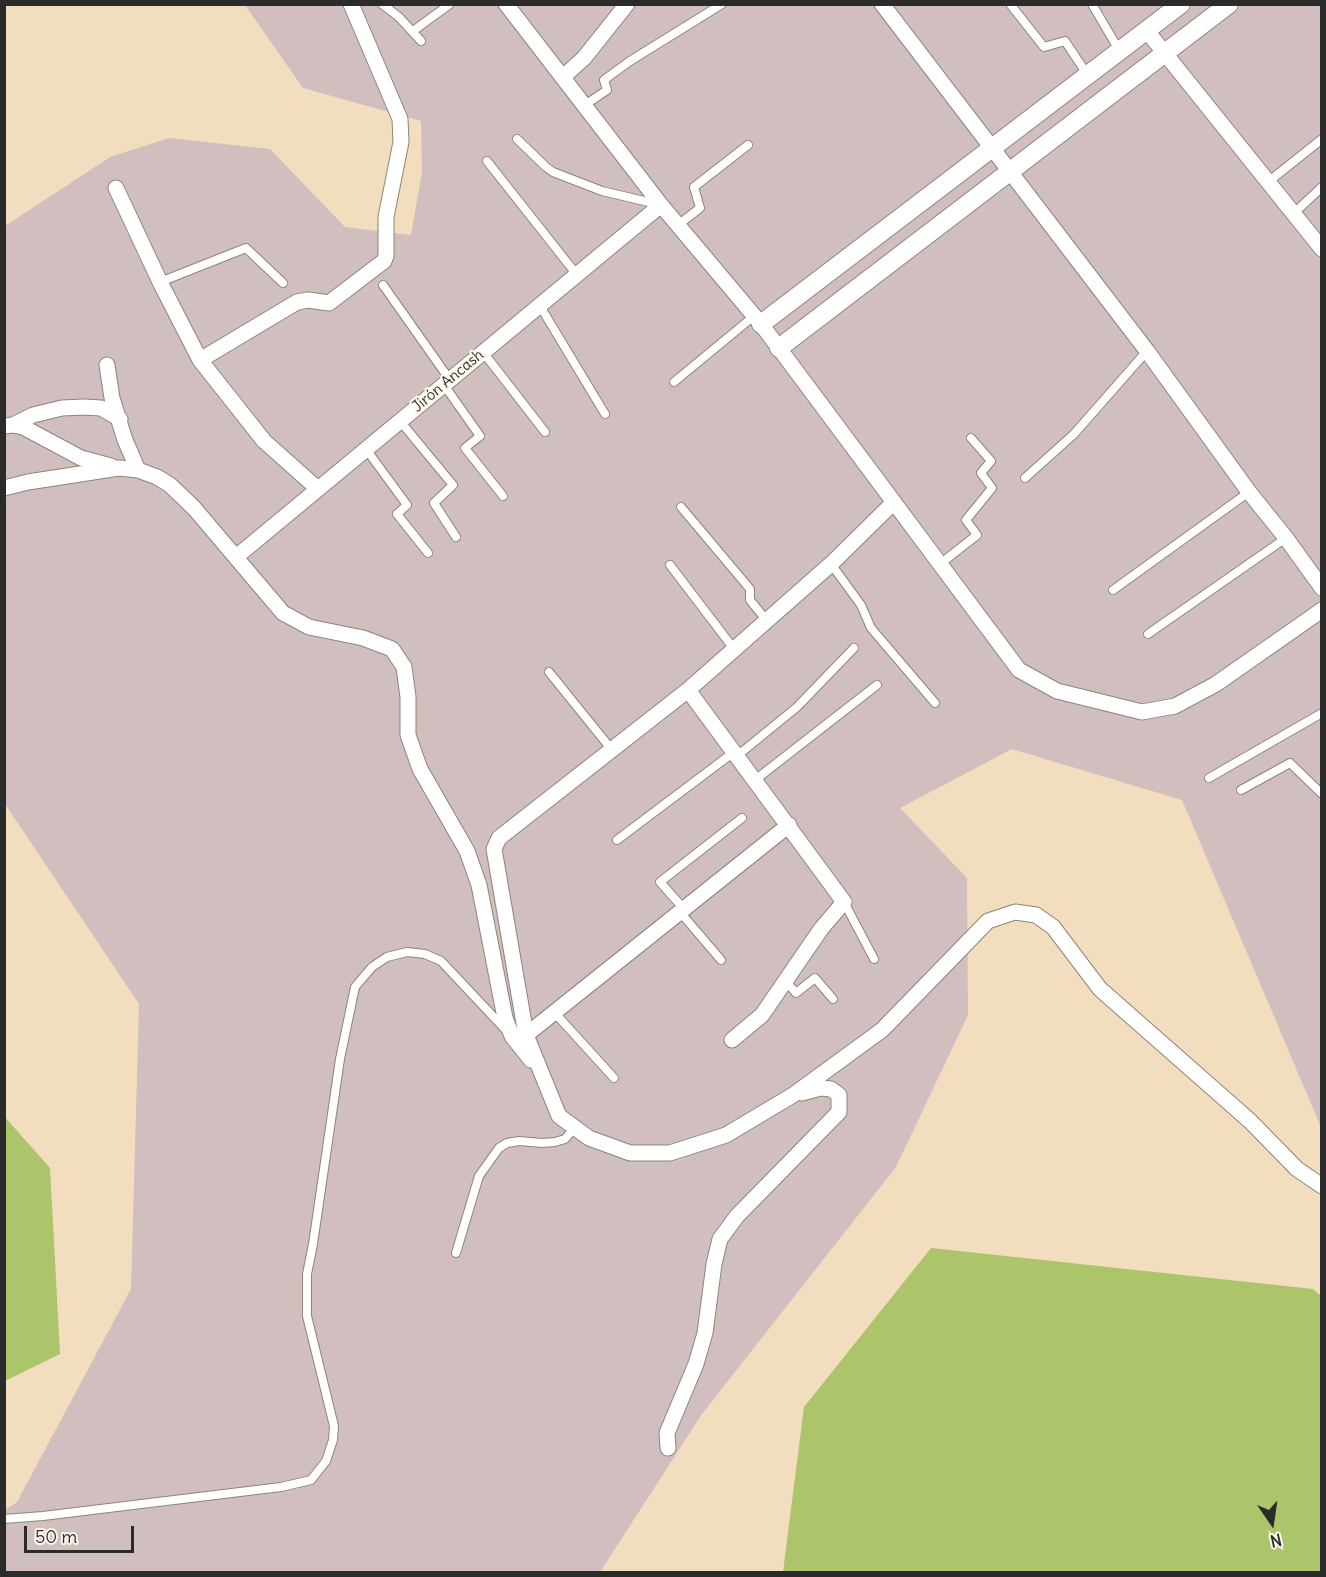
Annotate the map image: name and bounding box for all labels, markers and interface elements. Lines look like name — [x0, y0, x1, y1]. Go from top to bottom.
street label: Jirón Ancash — [409, 346, 487, 416]
north arrow — [1242, 1493, 1302, 1553]
scale bar — [27, 1514, 136, 1552]
text: 50 m — [35, 1525, 77, 1548]
text: N — [1268, 1530, 1284, 1552]

